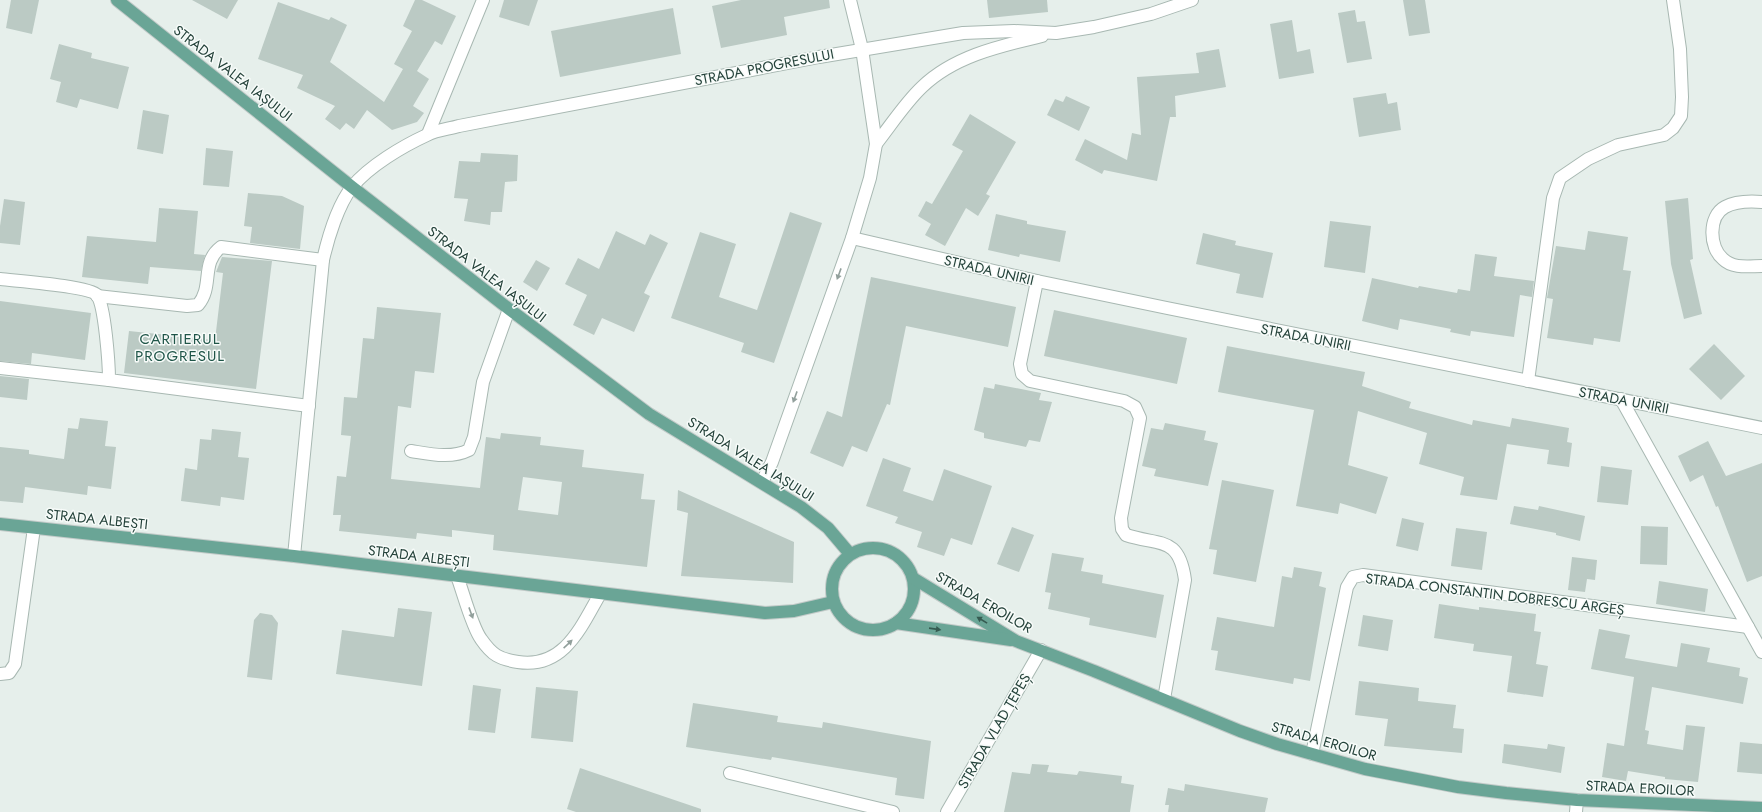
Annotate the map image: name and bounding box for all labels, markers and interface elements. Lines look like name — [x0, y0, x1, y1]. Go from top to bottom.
street label: STRADA VALEA IAȘULUI — [169, 20, 297, 127]
street label: STRADA PROGRESULUI — [693, 44, 835, 90]
street label: STRADA VALEA IAȘULUI — [423, 221, 551, 328]
street label: STRADA UNIRII — [942, 250, 1036, 290]
one-way arrow — [836, 269, 842, 281]
street label: STRADA UNIRII — [1259, 318, 1353, 356]
district label: CARTIERUL PROGRESUL — [135, 328, 225, 367]
street label: STRADA UNIRII — [1577, 381, 1671, 419]
one-way arrow — [792, 391, 798, 403]
street label: STRADA VALEA IAȘULUI — [683, 412, 818, 507]
street label: STRADA ALBEȘTI — [45, 504, 149, 535]
street label: STRADA ALBEȘTI — [367, 540, 471, 573]
street label: STRADA EROILOR — [932, 566, 1036, 638]
street label: STRADA CONSTANTIN DOBRESCU ARGEȘ — [1364, 568, 1626, 621]
one-way arrow — [468, 607, 474, 619]
one-way arrow — [976, 617, 988, 624]
one-way arrow — [929, 626, 941, 632]
one-way arrow — [563, 640, 573, 649]
street label: STRADA VLAD ȚEPEȘ — [953, 669, 1036, 793]
street label: STRADA EROILOR — [1269, 716, 1379, 766]
street label: STRADA EROILOR — [1585, 775, 1695, 801]

